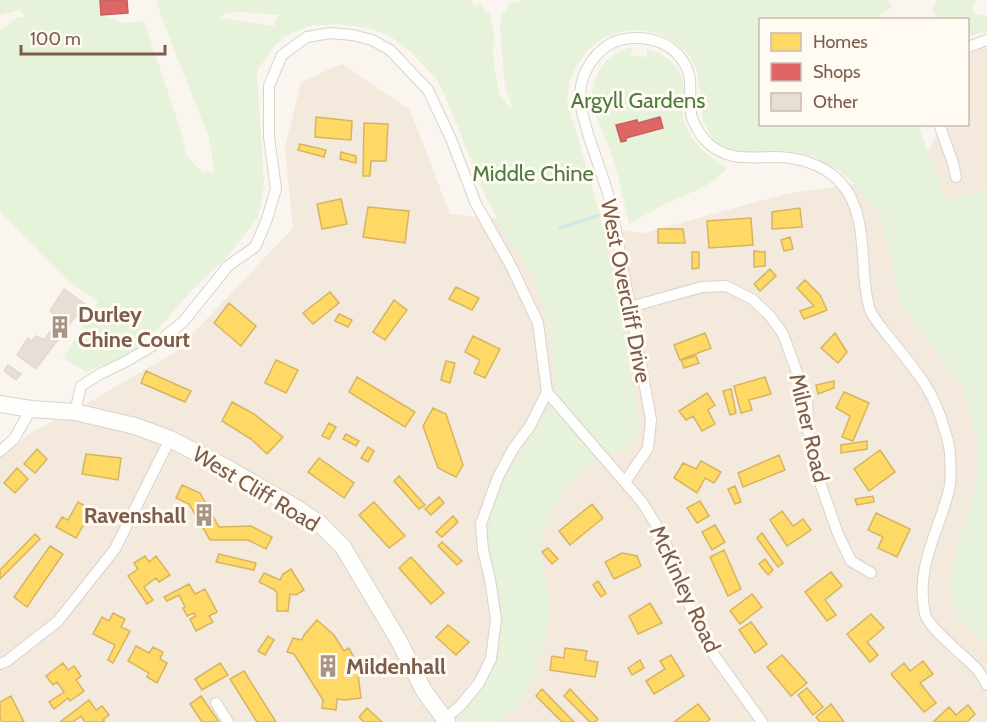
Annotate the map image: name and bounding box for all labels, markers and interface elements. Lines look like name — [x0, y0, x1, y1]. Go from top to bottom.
scale bar — [21, 18, 165, 56]
legend — [759, 18, 969, 126]
text: 100 m — [30, 28, 81, 50]
text: Homes — [813, 31, 868, 53]
text: Shops — [813, 61, 861, 83]
park label: Argyll Gardens — [571, 87, 705, 114]
text: Other — [813, 91, 858, 113]
park label: Middle Chine — [472, 160, 594, 187]
street label: West Overcliff Drive — [595, 197, 657, 385]
place label: Durley Chine Court — [78, 301, 190, 353]
building icon: Durley Chine Court — [47, 314, 73, 340]
street label: Milner Road — [783, 371, 835, 485]
street label: West Cliff Road — [188, 441, 324, 537]
place label: Ravenshall — [84, 502, 186, 529]
building icon: Ravenshall — [191, 502, 217, 528]
street label: McKinley Road — [644, 521, 726, 657]
building icon: Mildenhall — [315, 653, 341, 679]
place label: Mildenhall — [346, 653, 446, 680]

